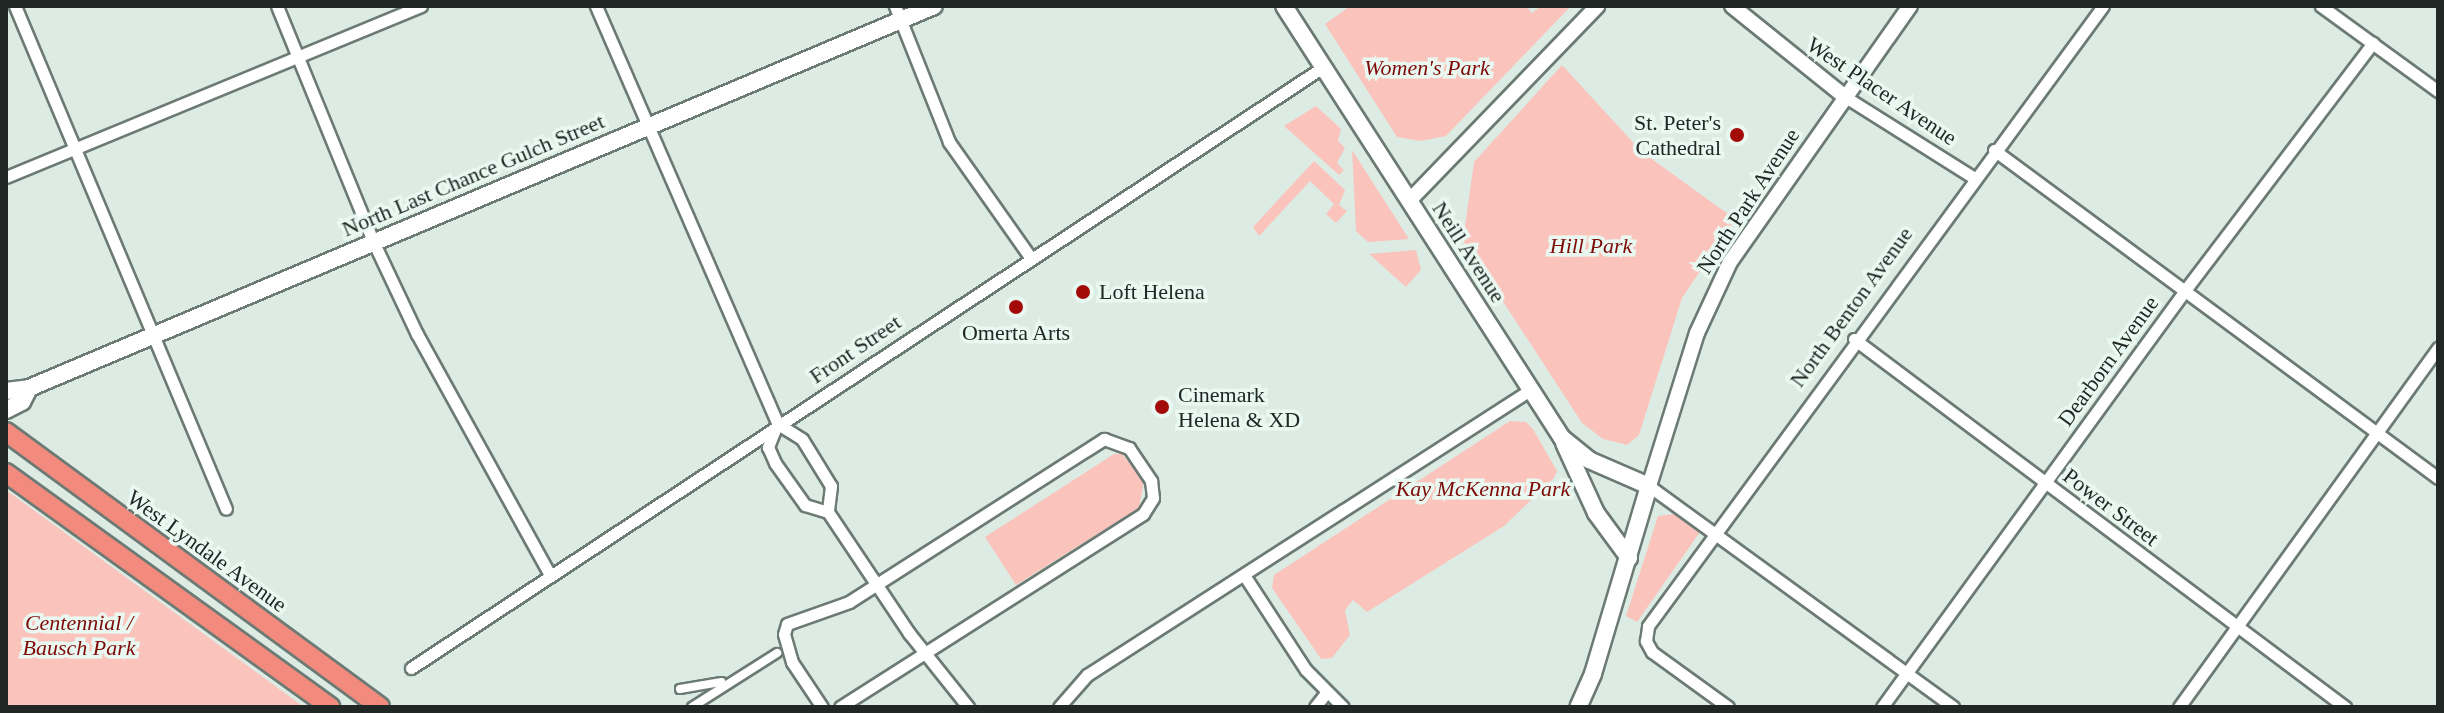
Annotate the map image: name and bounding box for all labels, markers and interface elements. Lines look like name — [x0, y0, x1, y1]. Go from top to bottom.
street label: West Placer Avenue — [1802, 31, 1962, 151]
park label: Women's Park — [1364, 55, 1490, 81]
street label: North Last Chance Gulch Street — [338, 108, 608, 242]
place label: St. Peter's Cathedral — [1634, 109, 1721, 160]
street label: North Park Avenue — [1691, 123, 1805, 279]
marker: St. Peter's Cathedral — [1728, 126, 1746, 144]
street label: Neill Avenue — [1426, 196, 1512, 308]
street label: North Benton Avenue — [1784, 221, 1918, 393]
park label: Hill Park — [1550, 233, 1632, 259]
place label: Loft Helena — [1099, 279, 1205, 305]
marker: Loft Helena — [1074, 283, 1092, 301]
street label: Dearborn Avenue — [2052, 290, 2164, 432]
marker: Omerta Arts — [1007, 298, 1025, 316]
street label: Front Street — [804, 309, 906, 389]
place label: Omerta Arts — [961, 320, 1071, 346]
place label: Cinemark Helena & XD — [1178, 381, 1300, 432]
marker: Cinemark Helena & XD — [1153, 398, 1171, 416]
street label: Power Street — [2058, 462, 2164, 552]
park label: Kay McKenna Park — [1396, 476, 1570, 502]
street label: West Lyndale Avenue — [122, 484, 292, 618]
park label: Centennial / Bausch Park — [22, 609, 136, 660]

